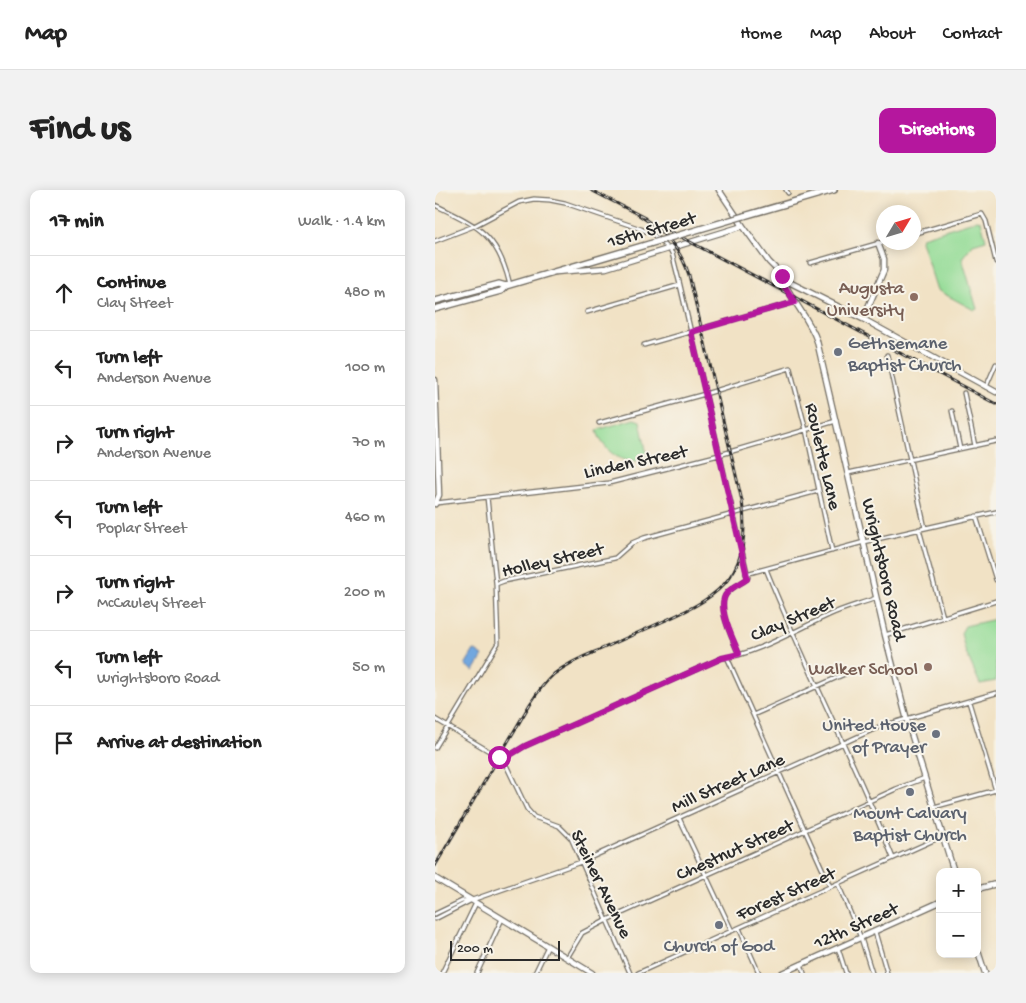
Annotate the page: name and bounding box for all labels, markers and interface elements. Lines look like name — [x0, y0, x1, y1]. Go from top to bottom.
text: Map — [25, 20, 67, 49]
text: Home — [740, 24, 782, 45]
text: Map — [810, 24, 841, 45]
text: About — [869, 24, 915, 45]
text: Contact — [943, 24, 1001, 45]
button: Directions — [879, 108, 996, 153]
text: Find us — [30, 110, 130, 151]
north arrow — [876, 205, 921, 250]
street label: 15th Street — [604, 207, 701, 255]
text: 17 min — [50, 210, 104, 235]
text: Walk · 1.4 km — [298, 213, 385, 232]
route end — [771, 265, 794, 288]
text: Continue — [97, 272, 166, 295]
place label: Augusta University — [827, 278, 905, 323]
icon: ahead — [50, 279, 78, 307]
text: 480 m — [344, 284, 385, 303]
marker: Augusta University — [908, 291, 920, 303]
text: Clay Street — [97, 295, 172, 314]
place label: Gethsemane Baptist Church — [847, 333, 962, 378]
marker: Gethsemane Baptist Church — [832, 346, 844, 358]
text: Turn left — [97, 347, 161, 370]
icon: left — [50, 354, 78, 382]
text: 100 m — [345, 359, 385, 378]
text: Anderson Avenue — [97, 370, 211, 389]
street label: Roulette Lane — [798, 401, 845, 513]
text: Turn right — [97, 422, 173, 445]
icon: right — [50, 429, 78, 457]
text: 70 m — [352, 434, 385, 453]
street label: Linden Street — [582, 441, 692, 486]
text: Anderson Avenue — [97, 445, 211, 464]
street label: Wrightsboro Road — [855, 496, 911, 645]
text: Turn left — [97, 497, 161, 520]
icon: left — [50, 504, 78, 532]
text: 460 m — [345, 509, 385, 528]
text: Poplar Street — [97, 520, 187, 539]
street label: Holley Street — [500, 538, 608, 584]
text: Turn right — [97, 572, 173, 595]
icon: right — [50, 579, 78, 607]
text: 200 m — [344, 584, 385, 603]
street label: Clay Street — [748, 591, 841, 648]
text: McCauley Street — [97, 595, 205, 614]
text: Turn left — [97, 647, 161, 670]
icon: left — [50, 654, 78, 682]
text: 50 m — [352, 659, 385, 678]
place label: Walker School — [808, 659, 918, 682]
marker: Walker School — [922, 661, 934, 673]
text: Wrightsboro Road — [97, 670, 219, 689]
place label: United House of Prayer — [822, 715, 928, 760]
marker: United House of Prayer — [930, 728, 942, 740]
icon: arrive — [50, 729, 78, 757]
text: Arrive at destination — [97, 732, 261, 755]
route start — [488, 746, 511, 769]
street label: Mill Street Lane — [668, 749, 789, 819]
marker: Mount Calvary Baptist Church — [904, 786, 916, 798]
place label: Mount Calvary Baptist Church — [852, 803, 967, 848]
street label: Chestnut Street — [673, 814, 800, 887]
street label: Steiner Avenue — [564, 827, 636, 943]
street label: Forest Street — [732, 862, 842, 928]
map controls — [936, 868, 981, 958]
button: + — [936, 868, 981, 913]
street label: 12th Street — [810, 897, 904, 956]
button: − — [936, 913, 981, 958]
marker: Church of God — [713, 919, 725, 931]
place label: Church of God — [664, 936, 776, 959]
scale bar — [450, 938, 560, 961]
text: 200 m — [457, 941, 493, 958]

